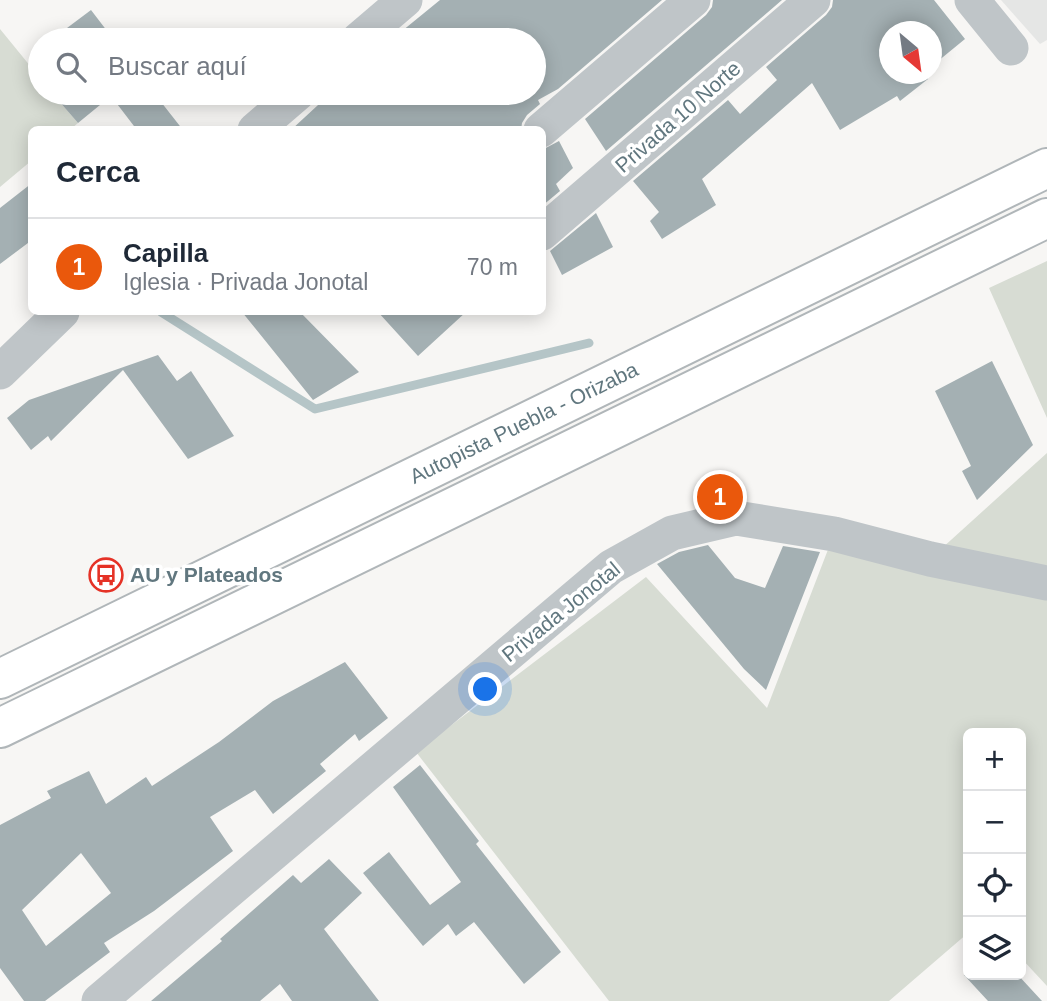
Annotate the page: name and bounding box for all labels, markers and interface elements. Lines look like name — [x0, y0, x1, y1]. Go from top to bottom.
north arrow — [879, 21, 942, 84]
search box — [28, 28, 546, 105]
icon: search — [52, 48, 90, 86]
text: Buscar aquí — [108, 51, 247, 81]
street label: Privada 10 Norte — [611, 56, 745, 177]
text: Cerca — [56, 155, 139, 188]
text: Capilla — [123, 238, 208, 268]
text: 1 — [73, 254, 85, 280]
text: 70 m — [467, 254, 518, 280]
text: Iglesia · Privada Jonotal — [123, 269, 368, 295]
street label: Autopista Puebla - Orizaba — [406, 357, 642, 488]
pin: 1 — [697, 471, 743, 523]
bus stop icon: AU y Plateados — [87, 556, 125, 594]
street label: Privada Jonotal — [497, 557, 624, 666]
place label: AU y Plateados — [130, 563, 283, 586]
your location — [468, 672, 502, 706]
map controls — [963, 728, 1026, 980]
button: + — [963, 728, 1026, 791]
button: − — [963, 791, 1026, 854]
button: locate — [963, 854, 1026, 917]
button: layers — [963, 917, 1026, 980]

